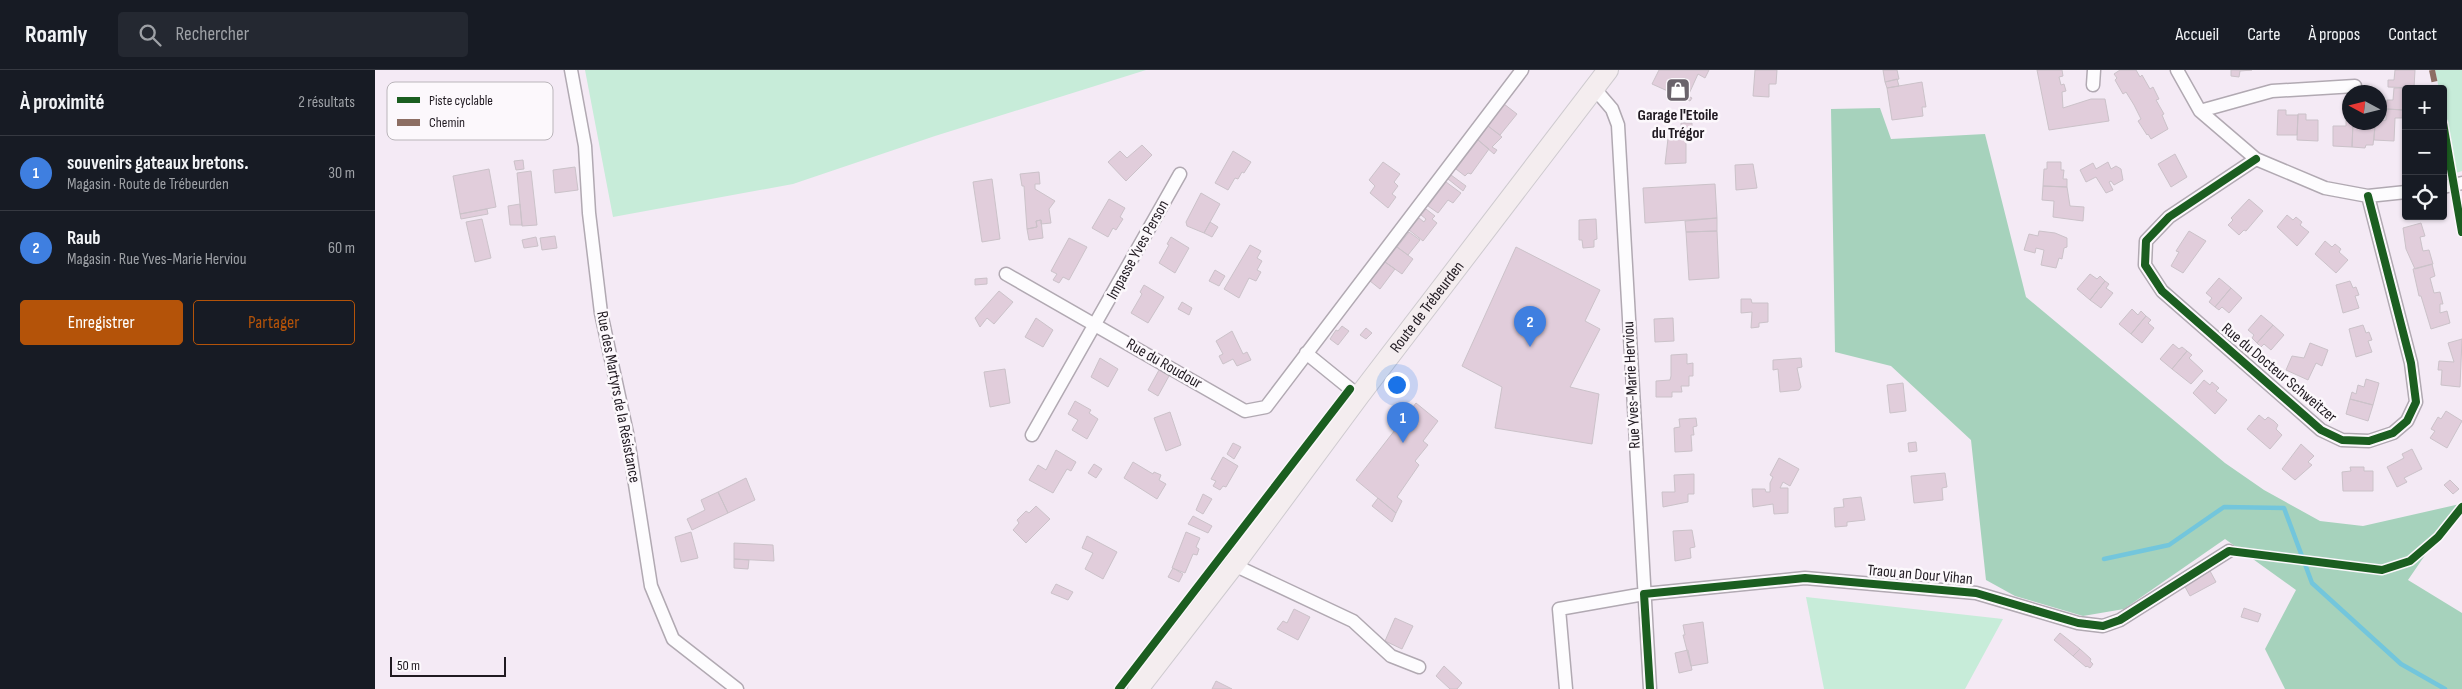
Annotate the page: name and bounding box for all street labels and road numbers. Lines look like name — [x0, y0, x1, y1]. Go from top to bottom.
street label: Impasse Yves Person — [1103, 197, 1173, 303]
street label: Route de Trébeurden — [1386, 257, 1468, 357]
street label: Rue des Martyrs de la Résistance — [592, 309, 644, 485]
street label: Rue du Docteur Schweitzer — [2217, 319, 2341, 427]
street label: Rue Yves-Marie Herviou — [1619, 321, 1645, 449]
street label: Rue du Roudour — [1123, 335, 1206, 393]
street label: Traou an Dour Vihan — [1867, 561, 1973, 589]

